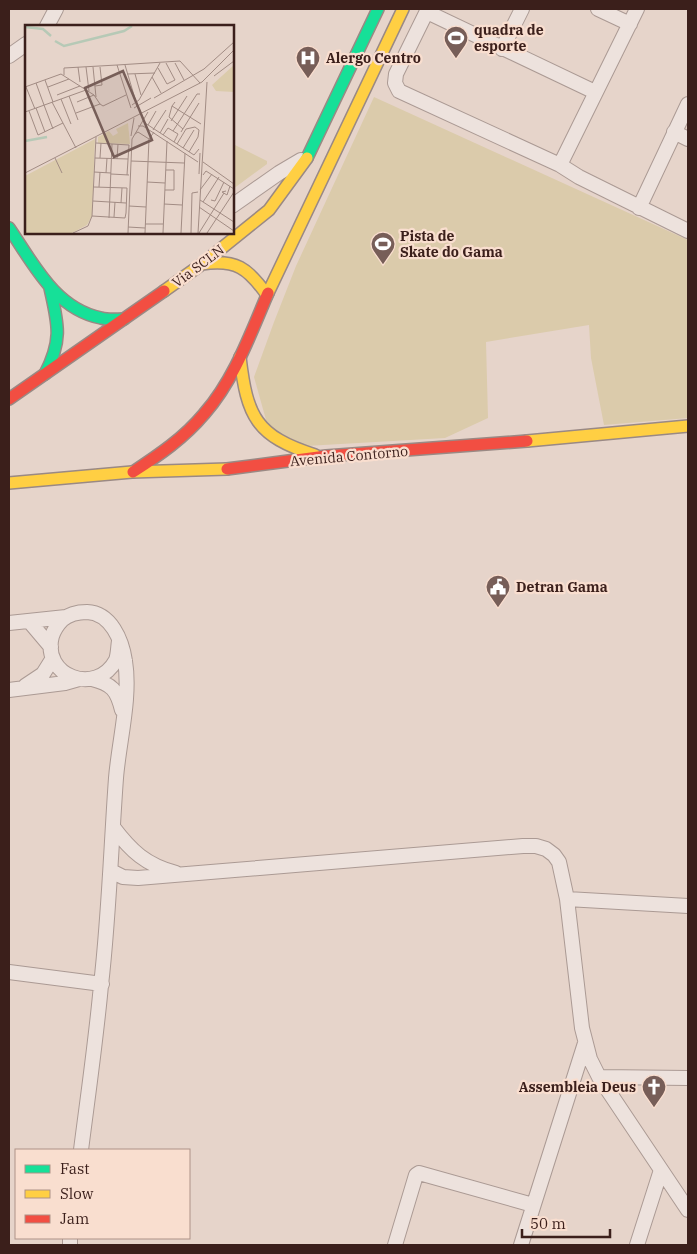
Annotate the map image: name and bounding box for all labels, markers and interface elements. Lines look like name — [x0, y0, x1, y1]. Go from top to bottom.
place label: quadra de esporte — [474, 21, 544, 55]
inset map — [25, 25, 234, 234]
sports icon: quadra de esporte — [443, 25, 469, 59]
hospital icon: Alergo Centro — [295, 45, 321, 79]
place label: Alergo Centro — [326, 49, 421, 67]
place label: Pista de Skate do Gama — [400, 227, 503, 261]
sports icon: Pista de Skate do Gama — [370, 231, 396, 265]
street label: Via SCLN — [168, 240, 228, 291]
street label: Avenida Contorno — [289, 442, 409, 470]
public building icon: Detran Gama — [485, 574, 511, 608]
place label: Detran Gama — [516, 578, 608, 596]
church icon: Assembleia Deus — [641, 1074, 667, 1108]
place label: Assembleia Deus — [519, 1078, 636, 1096]
legend — [15, 1149, 190, 1239]
text: Fast — [60, 1159, 90, 1178]
text: Slow — [60, 1184, 94, 1203]
scale bar — [522, 1206, 610, 1238]
text: Jam — [60, 1209, 89, 1228]
text: 50 m — [530, 1214, 566, 1233]

